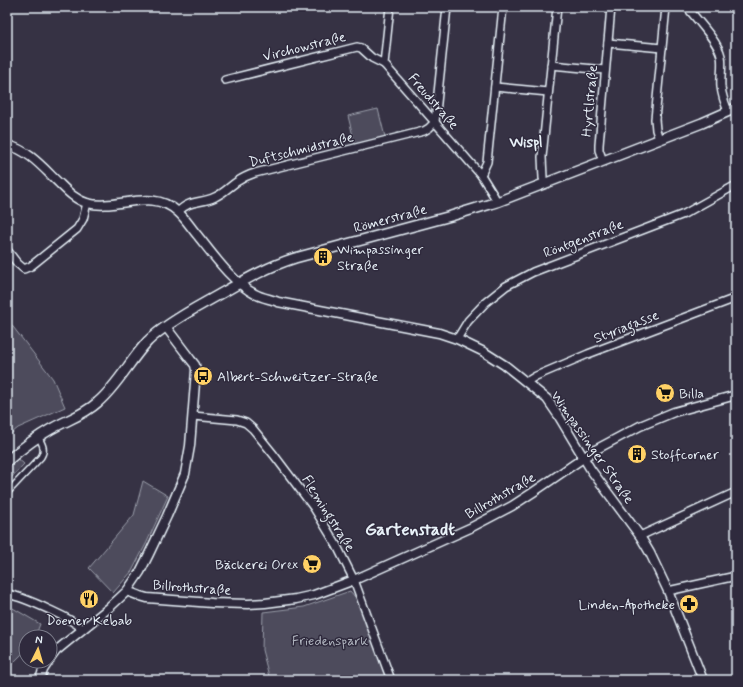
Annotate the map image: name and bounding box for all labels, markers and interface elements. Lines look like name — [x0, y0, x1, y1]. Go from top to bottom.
street label: Virchowstraße — [261, 28, 348, 66]
street label: Hyrtlstraße — [578, 64, 602, 138]
street label: Freudstraße — [404, 70, 463, 134]
street label: Duftschmidstraße — [247, 128, 355, 172]
district label: Wispl — [508, 133, 543, 153]
street label: Römerstraße — [352, 200, 429, 237]
street label: Röntgenstraße — [541, 215, 626, 263]
place label: Wimpassinger Straße — [337, 241, 424, 275]
building icon: Wimpassinger Straße — [312, 246, 334, 268]
street label: Styriagasse — [591, 306, 662, 349]
bus stop icon: Albert-Schweitzer-Straße — [192, 365, 214, 387]
place label: Albert-Schweitzer-Straße — [217, 368, 378, 386]
supermarket icon: Billa — [654, 382, 676, 404]
place label: Billa — [679, 385, 704, 403]
street label: Wimpassinger Straße — [546, 388, 638, 508]
building icon: Stoffcorner — [626, 443, 648, 465]
place label: Stoffcorner — [651, 446, 719, 464]
street label: Billrothstraße — [462, 468, 539, 523]
street label: Flemingstraße — [296, 472, 359, 556]
district label: Gartenstadt — [365, 518, 455, 542]
supermarket icon: Bäckerei Orex — [301, 553, 323, 575]
place label: Bäckerei Orex — [215, 556, 299, 574]
street label: Billrothstraße — [152, 576, 232, 600]
restaurant icon: Doener Kebab — [78, 588, 100, 610]
pharmacy icon: Linden-Apotheke — [678, 593, 700, 615]
place label: Linden-Apotheke — [579, 596, 675, 615]
place label: Doener Kebab — [46, 612, 133, 630]
north arrow — [18, 629, 58, 669]
park label: Friedenspark — [292, 632, 368, 650]
text: N — [35, 633, 43, 647]

